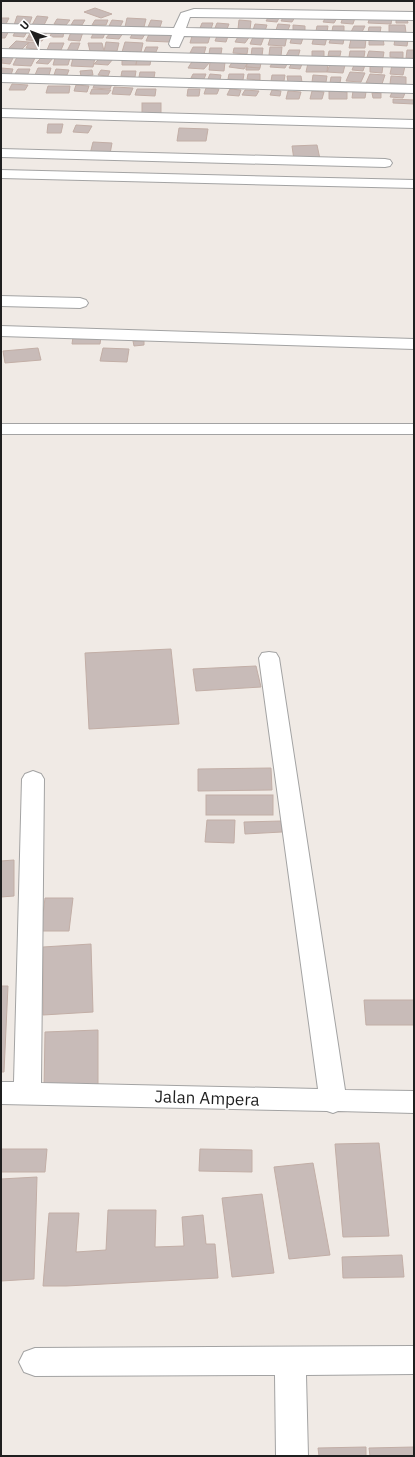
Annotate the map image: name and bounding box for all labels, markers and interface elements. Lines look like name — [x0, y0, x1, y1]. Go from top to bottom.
north arrow — [12, 12, 52, 52]
text: U — [17, 18, 32, 33]
street label: Jalan Ampera — [154, 1085, 260, 1111]

